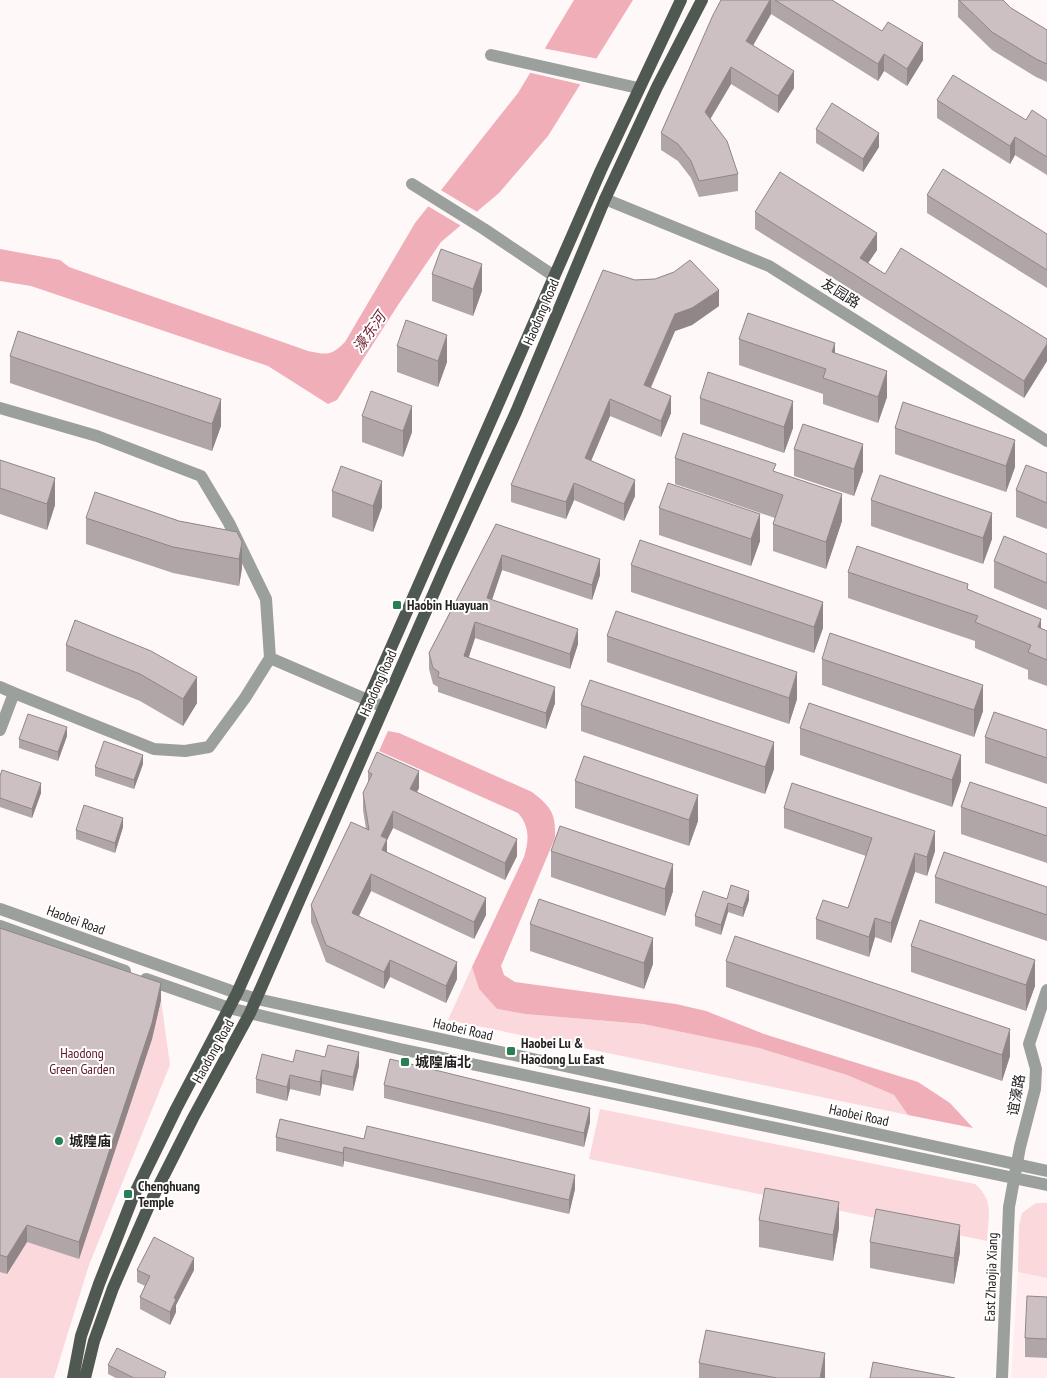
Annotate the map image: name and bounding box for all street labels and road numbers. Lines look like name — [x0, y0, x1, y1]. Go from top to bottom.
street label: 友园路 — [818, 274, 864, 312]
street label: Haodong Road — [519, 276, 563, 348]
street label: Haodong Road — [355, 647, 401, 719]
street label: Haobei Road — [44, 901, 108, 939]
street label: Haobei Road — [431, 1013, 495, 1045]
street label: Haodong Road — [188, 1016, 238, 1086]
street label: 谊濠路 — [1003, 1073, 1029, 1117]
street label: Haobei Road — [827, 1100, 891, 1130]
street label: East Zhaojia Xiang — [980, 1232, 1002, 1322]

